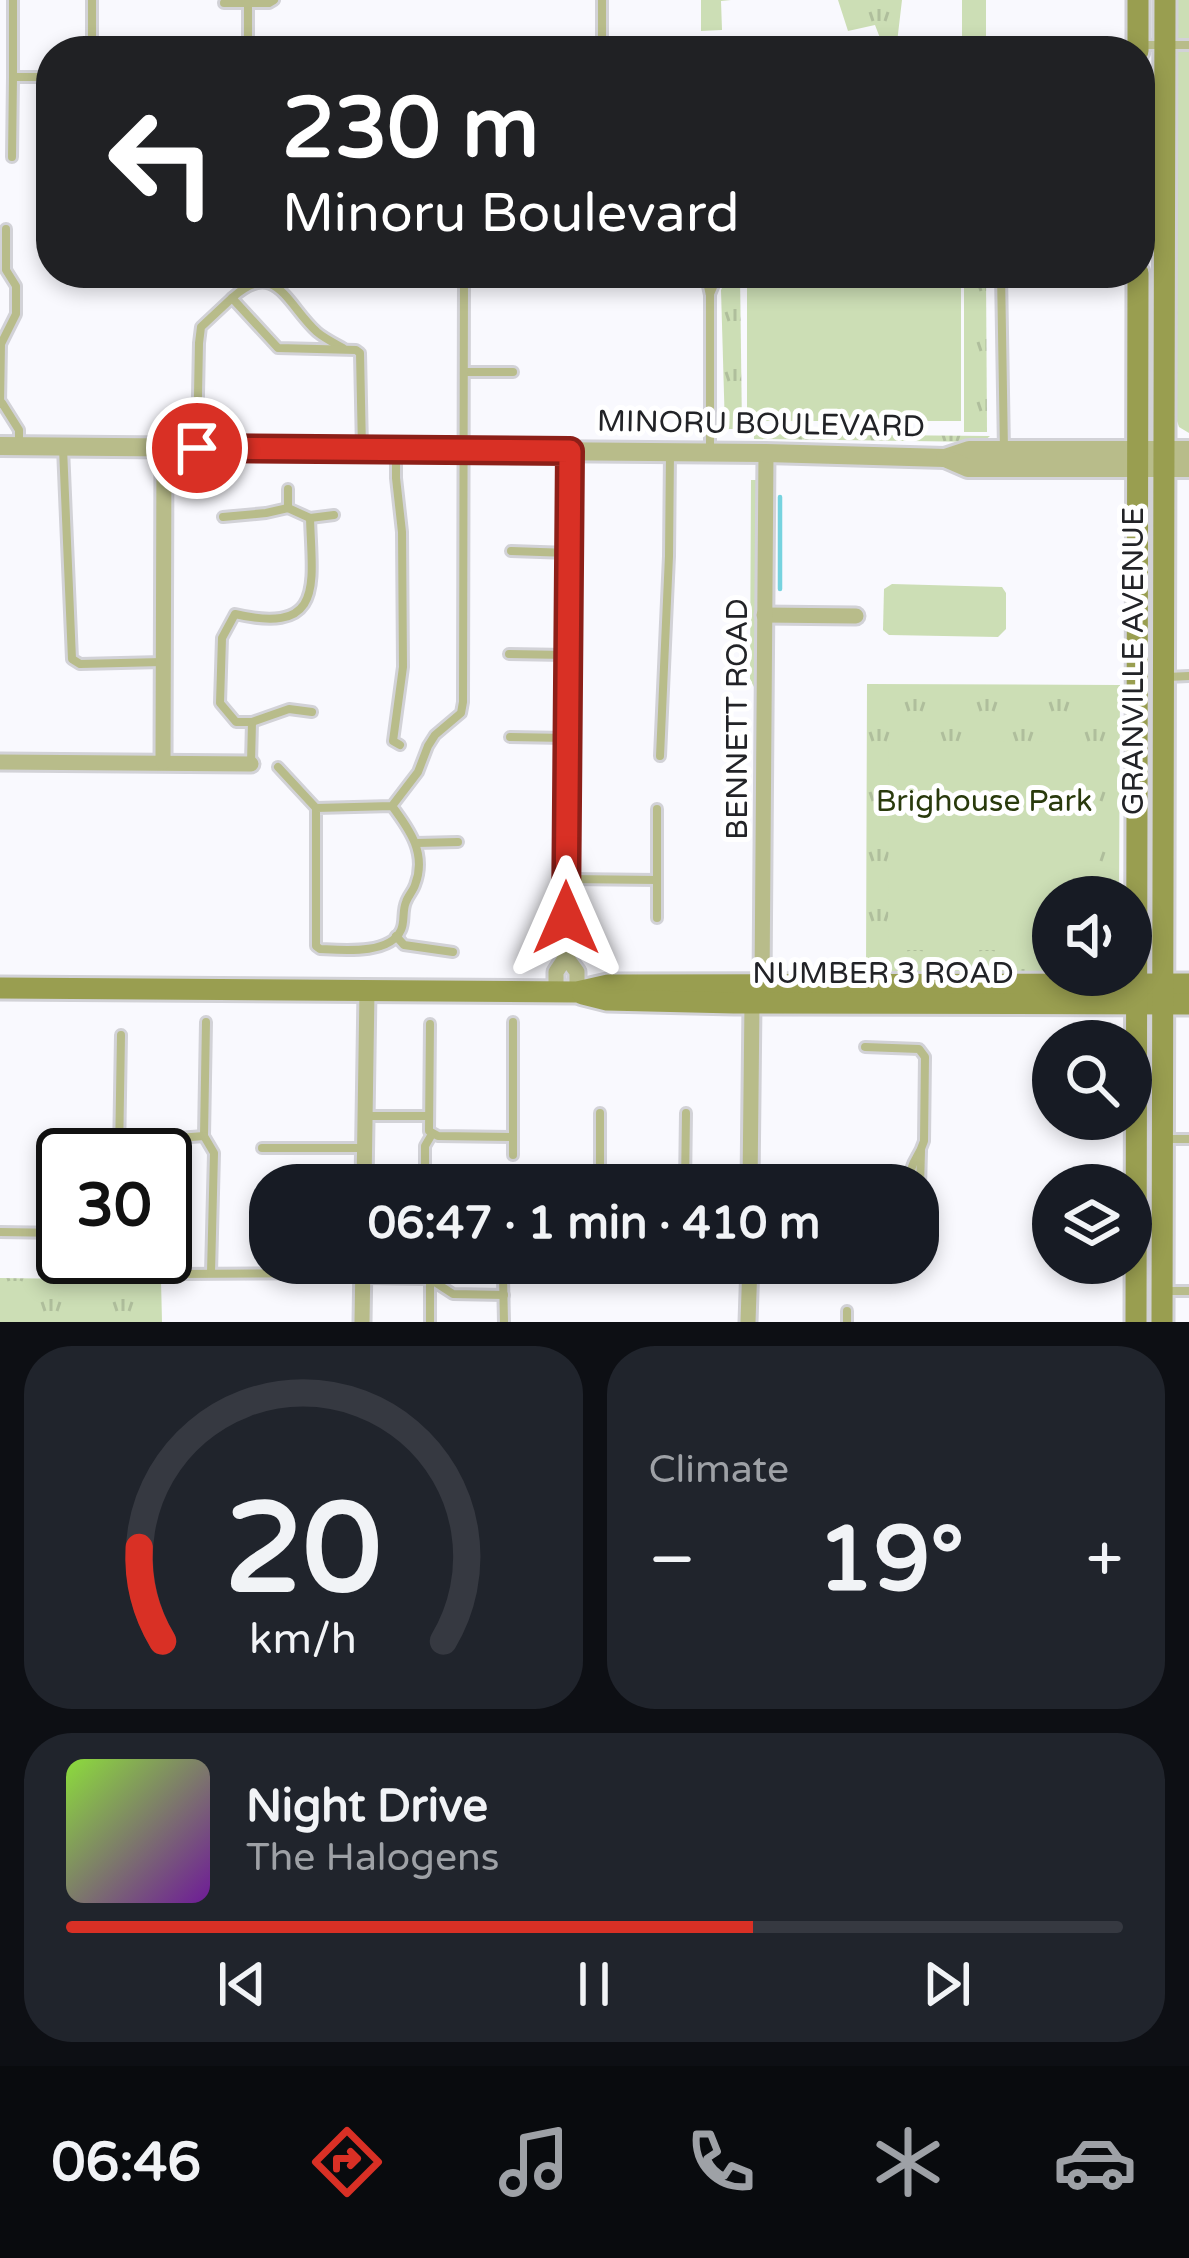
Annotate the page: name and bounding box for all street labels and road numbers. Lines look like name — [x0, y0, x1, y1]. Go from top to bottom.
street label: MINORU BOULEVARD — [597, 403, 925, 445]
street label: GRANVILLE AVENUE — [1115, 507, 1152, 815]
street label: BENNETT ROAD — [719, 598, 756, 840]
street label: NUMBER 3 ROAD — [752, 955, 1014, 992]

